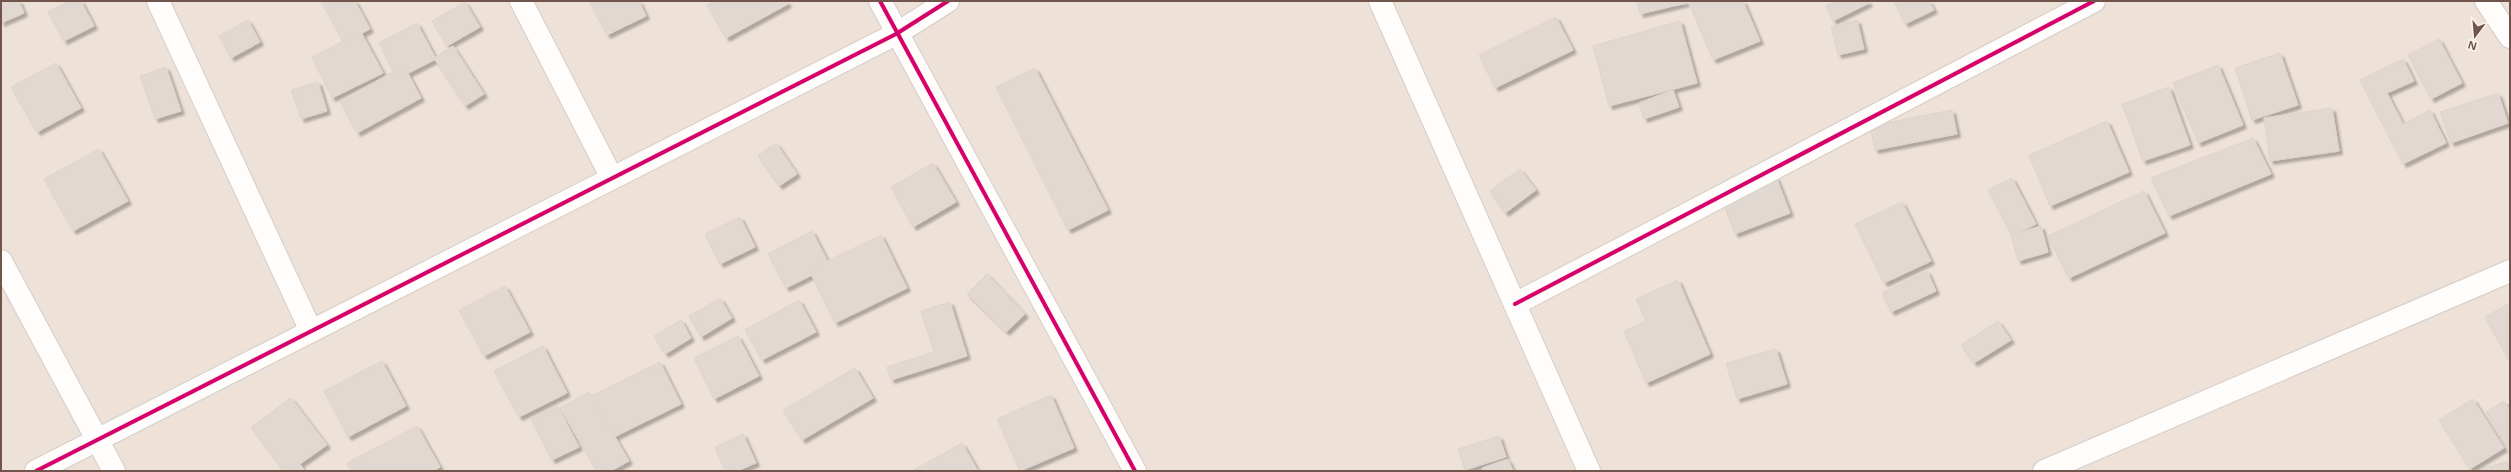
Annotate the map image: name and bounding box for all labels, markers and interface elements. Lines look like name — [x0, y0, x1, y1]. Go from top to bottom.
north arrow — [2455, 16, 2495, 56]
text: N — [2466, 38, 2478, 55]

